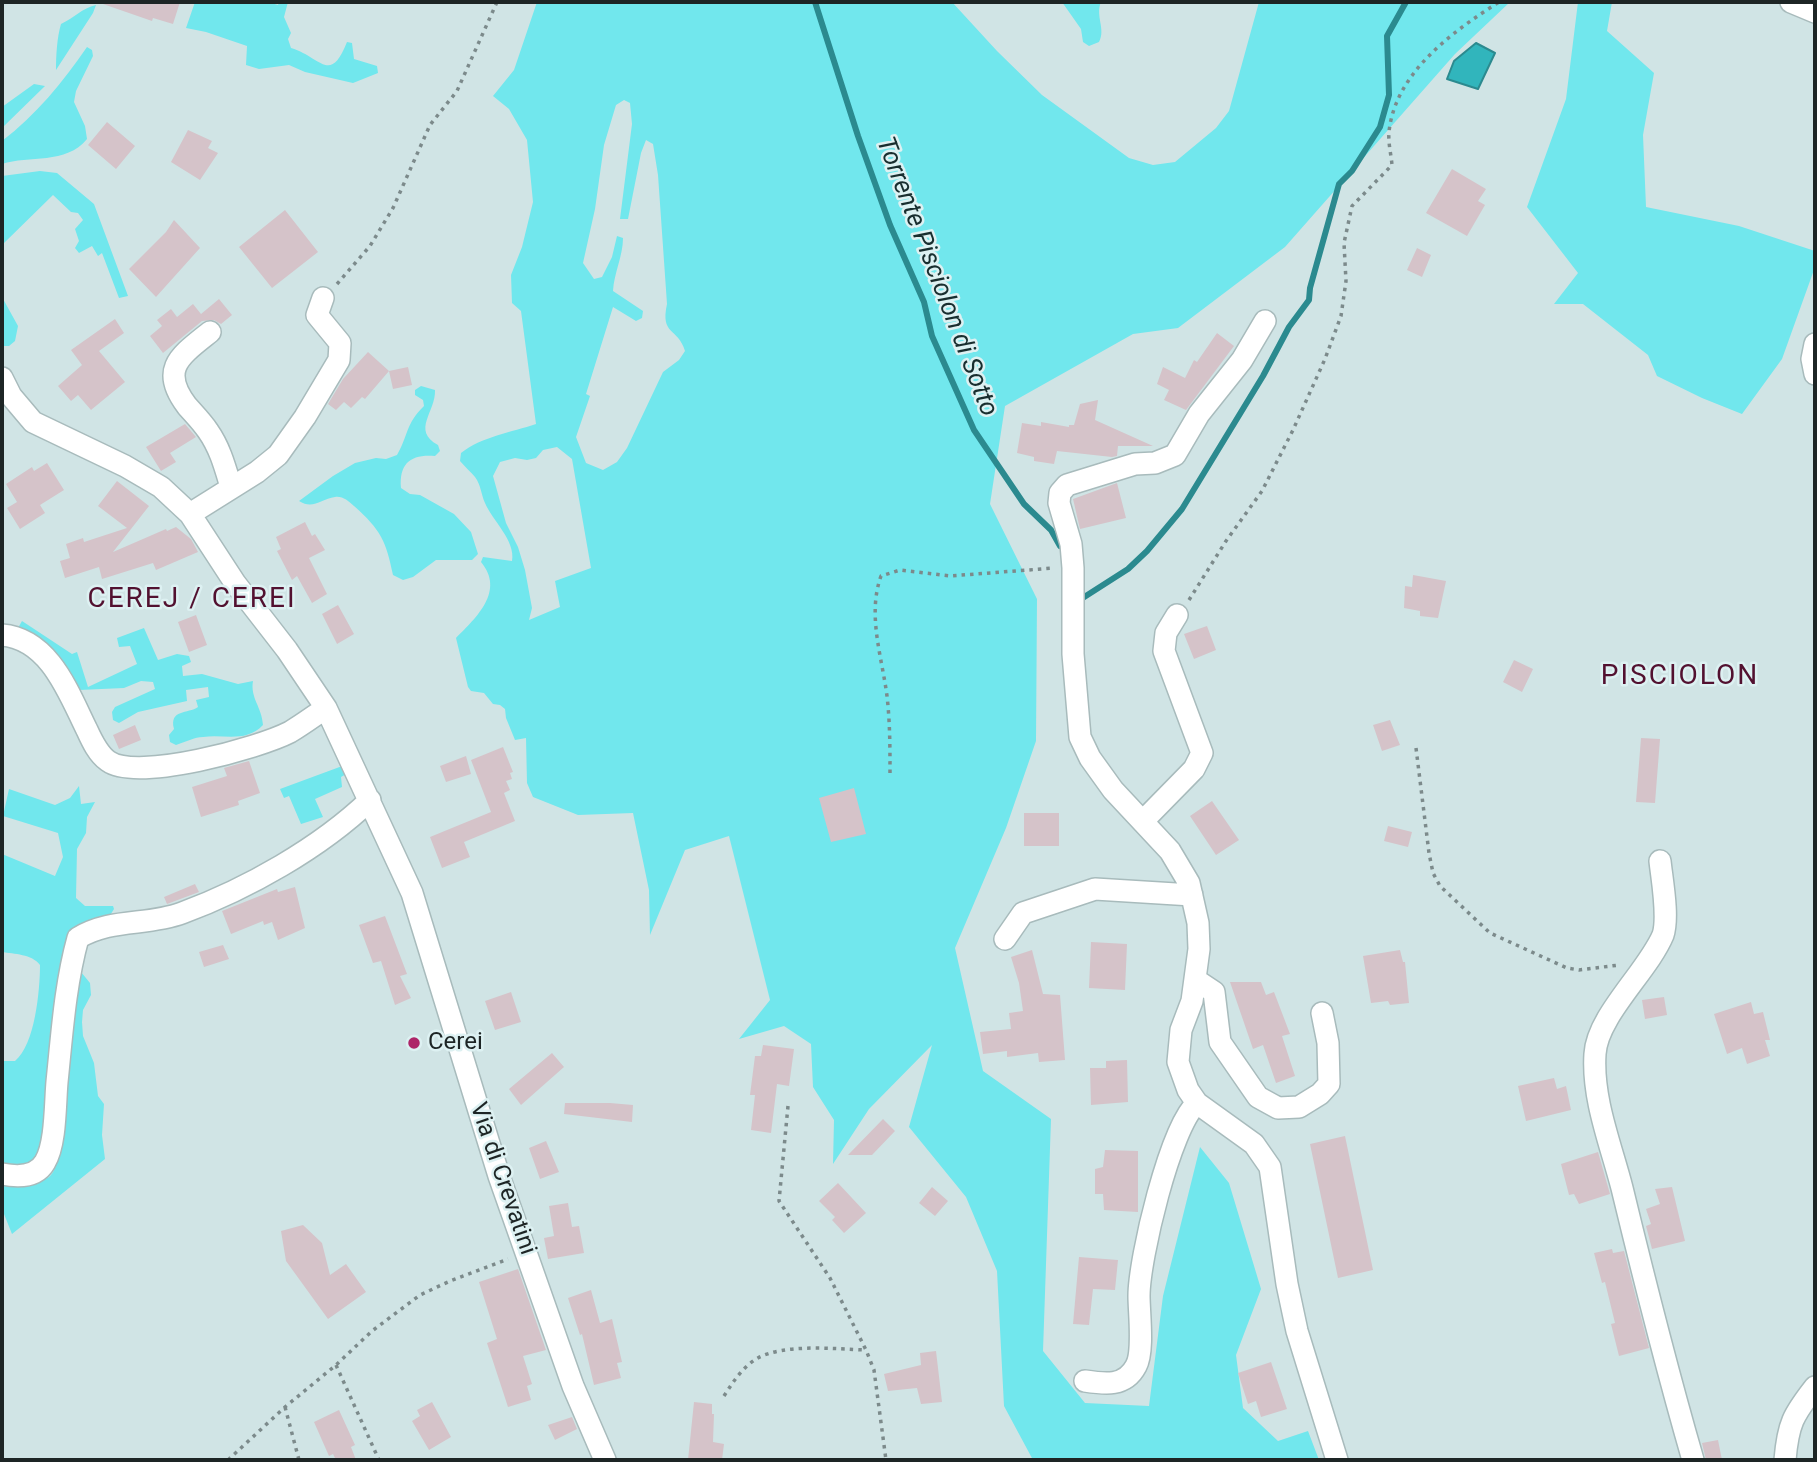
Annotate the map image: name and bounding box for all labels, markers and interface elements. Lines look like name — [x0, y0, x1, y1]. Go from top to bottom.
water label: Torrente Pisciolon di Sotto — [868, 133, 1004, 421]
district label: CEREJ / CEREI — [89, 583, 295, 617]
district label: PISCIOLON — [1602, 660, 1758, 694]
place label: Cerei — [428, 1029, 483, 1057]
marker: Cerei — [406, 1035, 422, 1051]
street label: Via di Crevatini — [463, 1099, 541, 1259]

